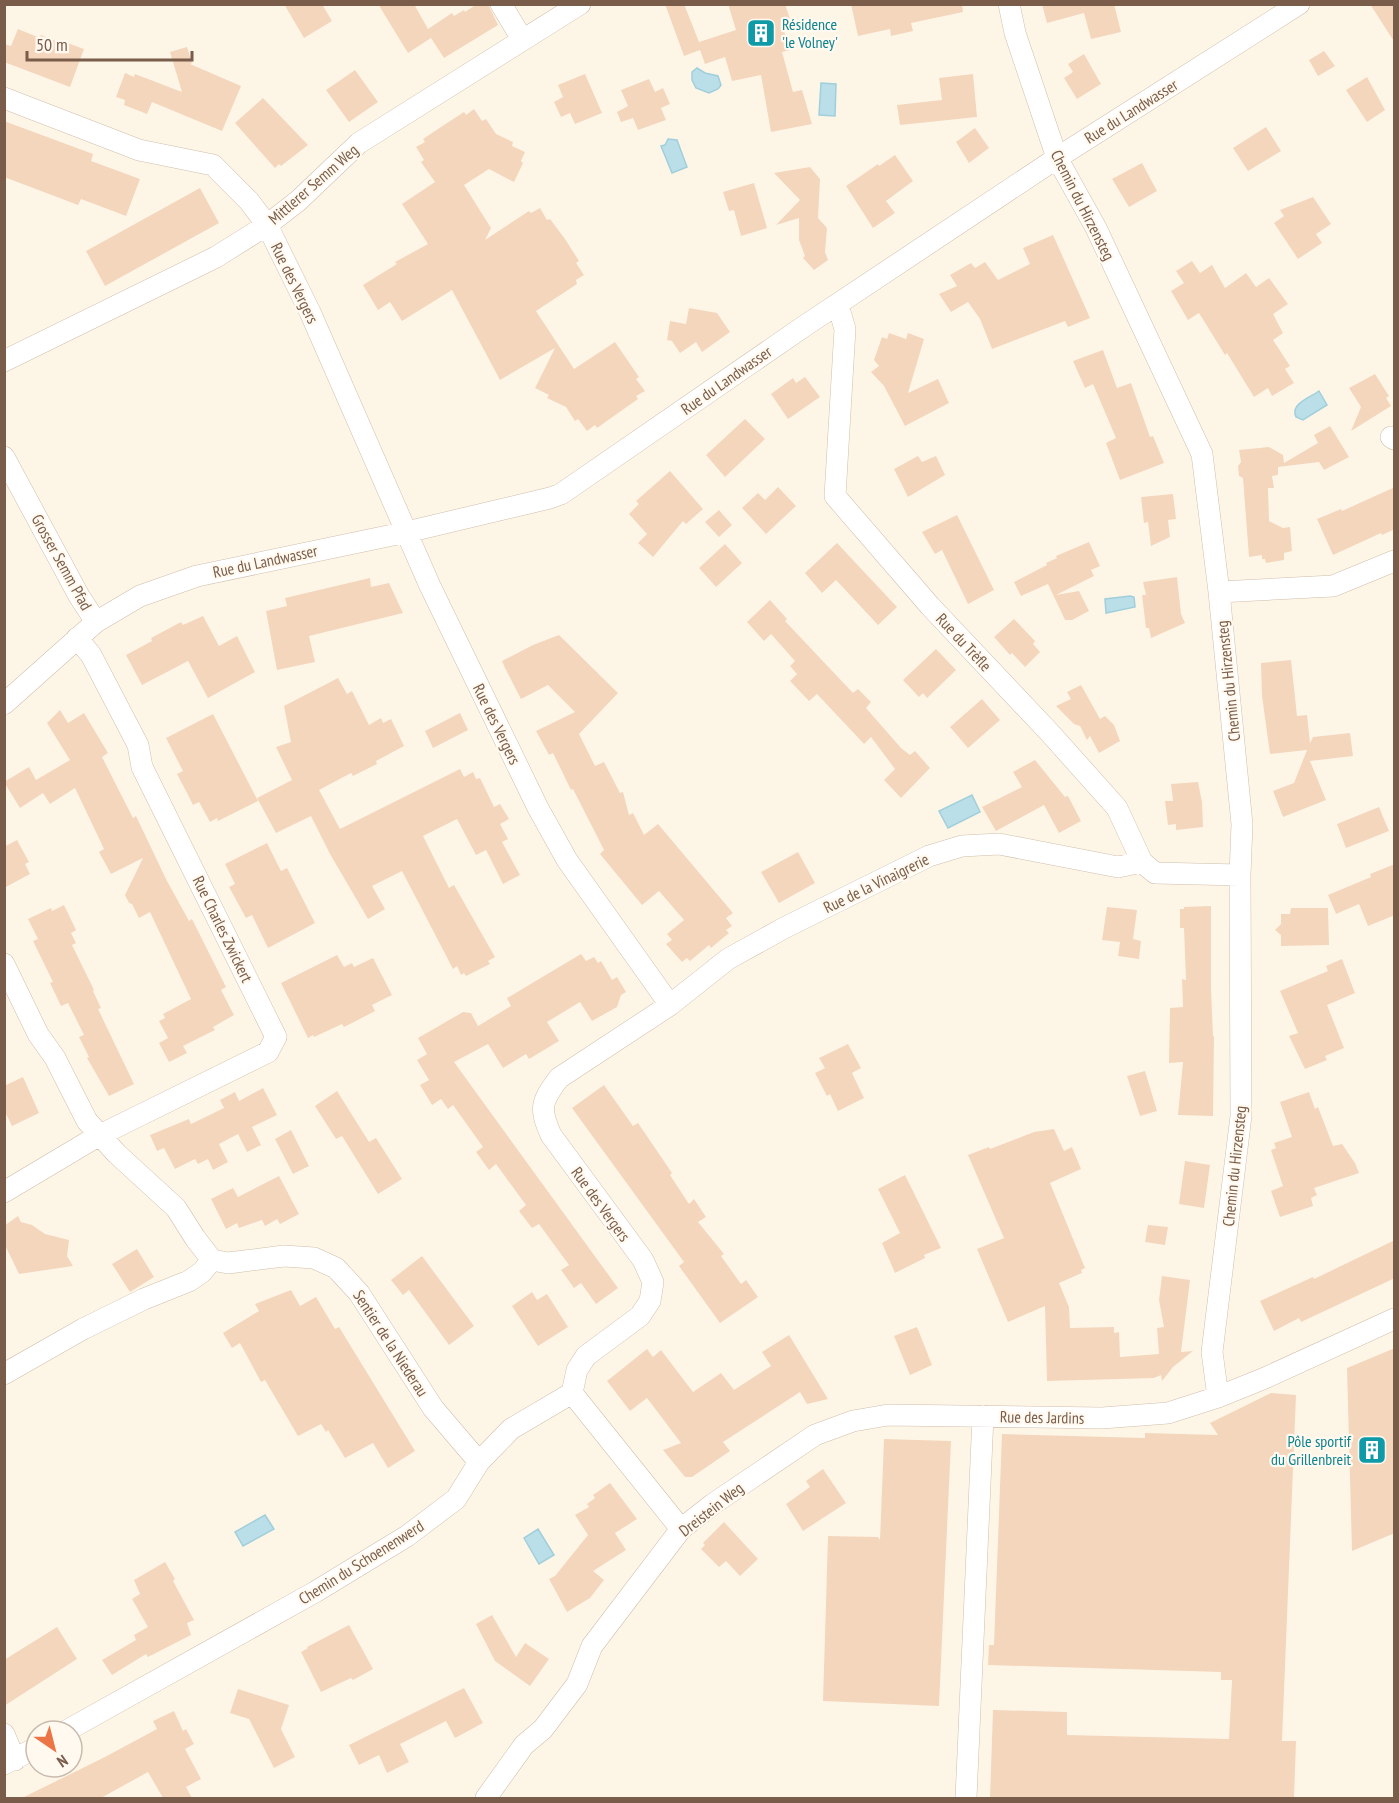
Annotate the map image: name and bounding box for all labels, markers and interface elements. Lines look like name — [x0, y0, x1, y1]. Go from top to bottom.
place label: Résidence 'le Volney' — [782, 14, 838, 52]
building icon: Résidence 'le Volney' — [745, 17, 777, 49]
scale bar — [27, 24, 192, 62]
text: 50 m — [36, 33, 68, 56]
street label: Rue du Landwasser — [1081, 74, 1182, 148]
street label: Mittlerer Semm Weg — [264, 140, 362, 228]
street label: Chemin du Hirzensteg — [1047, 146, 1119, 264]
street label: Rue des Vergers — [267, 239, 323, 327]
street label: Rue du Landwasser — [677, 341, 776, 419]
street label: Grosser Semm Pfad — [27, 510, 97, 614]
street label: Rue du Landwasser — [211, 540, 320, 582]
street label: Rue du Trèfle — [932, 609, 996, 675]
street label: Chemin du Hirzensteg — [1212, 620, 1244, 742]
street label: Rue des Vergers — [469, 680, 525, 768]
street label: Rue de la Vinaigrerie — [820, 849, 932, 917]
street label: Rue Charles Zwickert — [189, 873, 258, 986]
street label: Chemin du Hirzensteg — [1218, 1105, 1250, 1227]
street label: Rue des Vergers — [567, 1163, 635, 1245]
street label: Sentier de la Niederau — [349, 1286, 433, 1400]
street label: Rue des Jardins — [1000, 1406, 1084, 1428]
place label: Pôle sportif du Grillenbreit — [1271, 1431, 1352, 1469]
building icon: Pôle sportif du Grillenbreit — [1356, 1434, 1388, 1466]
street label: Dreistein Weg — [675, 1478, 747, 1540]
street label: Chemin du Schoenenwerd — [295, 1515, 427, 1609]
north arrow — [24, 1719, 84, 1779]
text: N — [53, 1751, 72, 1772]

